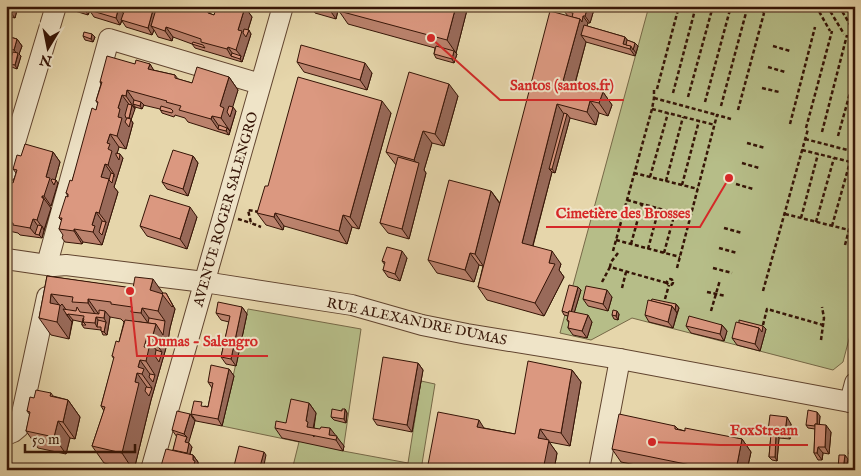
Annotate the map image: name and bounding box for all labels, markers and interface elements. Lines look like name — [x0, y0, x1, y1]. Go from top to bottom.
north arrow — [22, 22, 72, 72]
text: N — [38, 50, 54, 70]
callout: Santos (santos.fr) — [500, 70, 624, 100]
text: Santos (santos.fr) — [510, 76, 614, 95]
street label: AVENUE ROGER SALENGRO — [189, 109, 263, 310]
callout: Cimetière des Brosses — [546, 197, 700, 227]
text: Cimetière des Brosses — [556, 204, 691, 223]
street label: RUE ALEXANDRE DUMAS — [325, 294, 509, 350]
callout: Dumas - Salengro — [137, 326, 268, 356]
text: Dumas - Salengro — [146, 332, 258, 351]
callout: FoxStream — [720, 415, 808, 445]
scale bar — [25, 421, 135, 453]
text: FoxStream — [730, 421, 798, 440]
text: 50 m — [32, 430, 60, 449]

